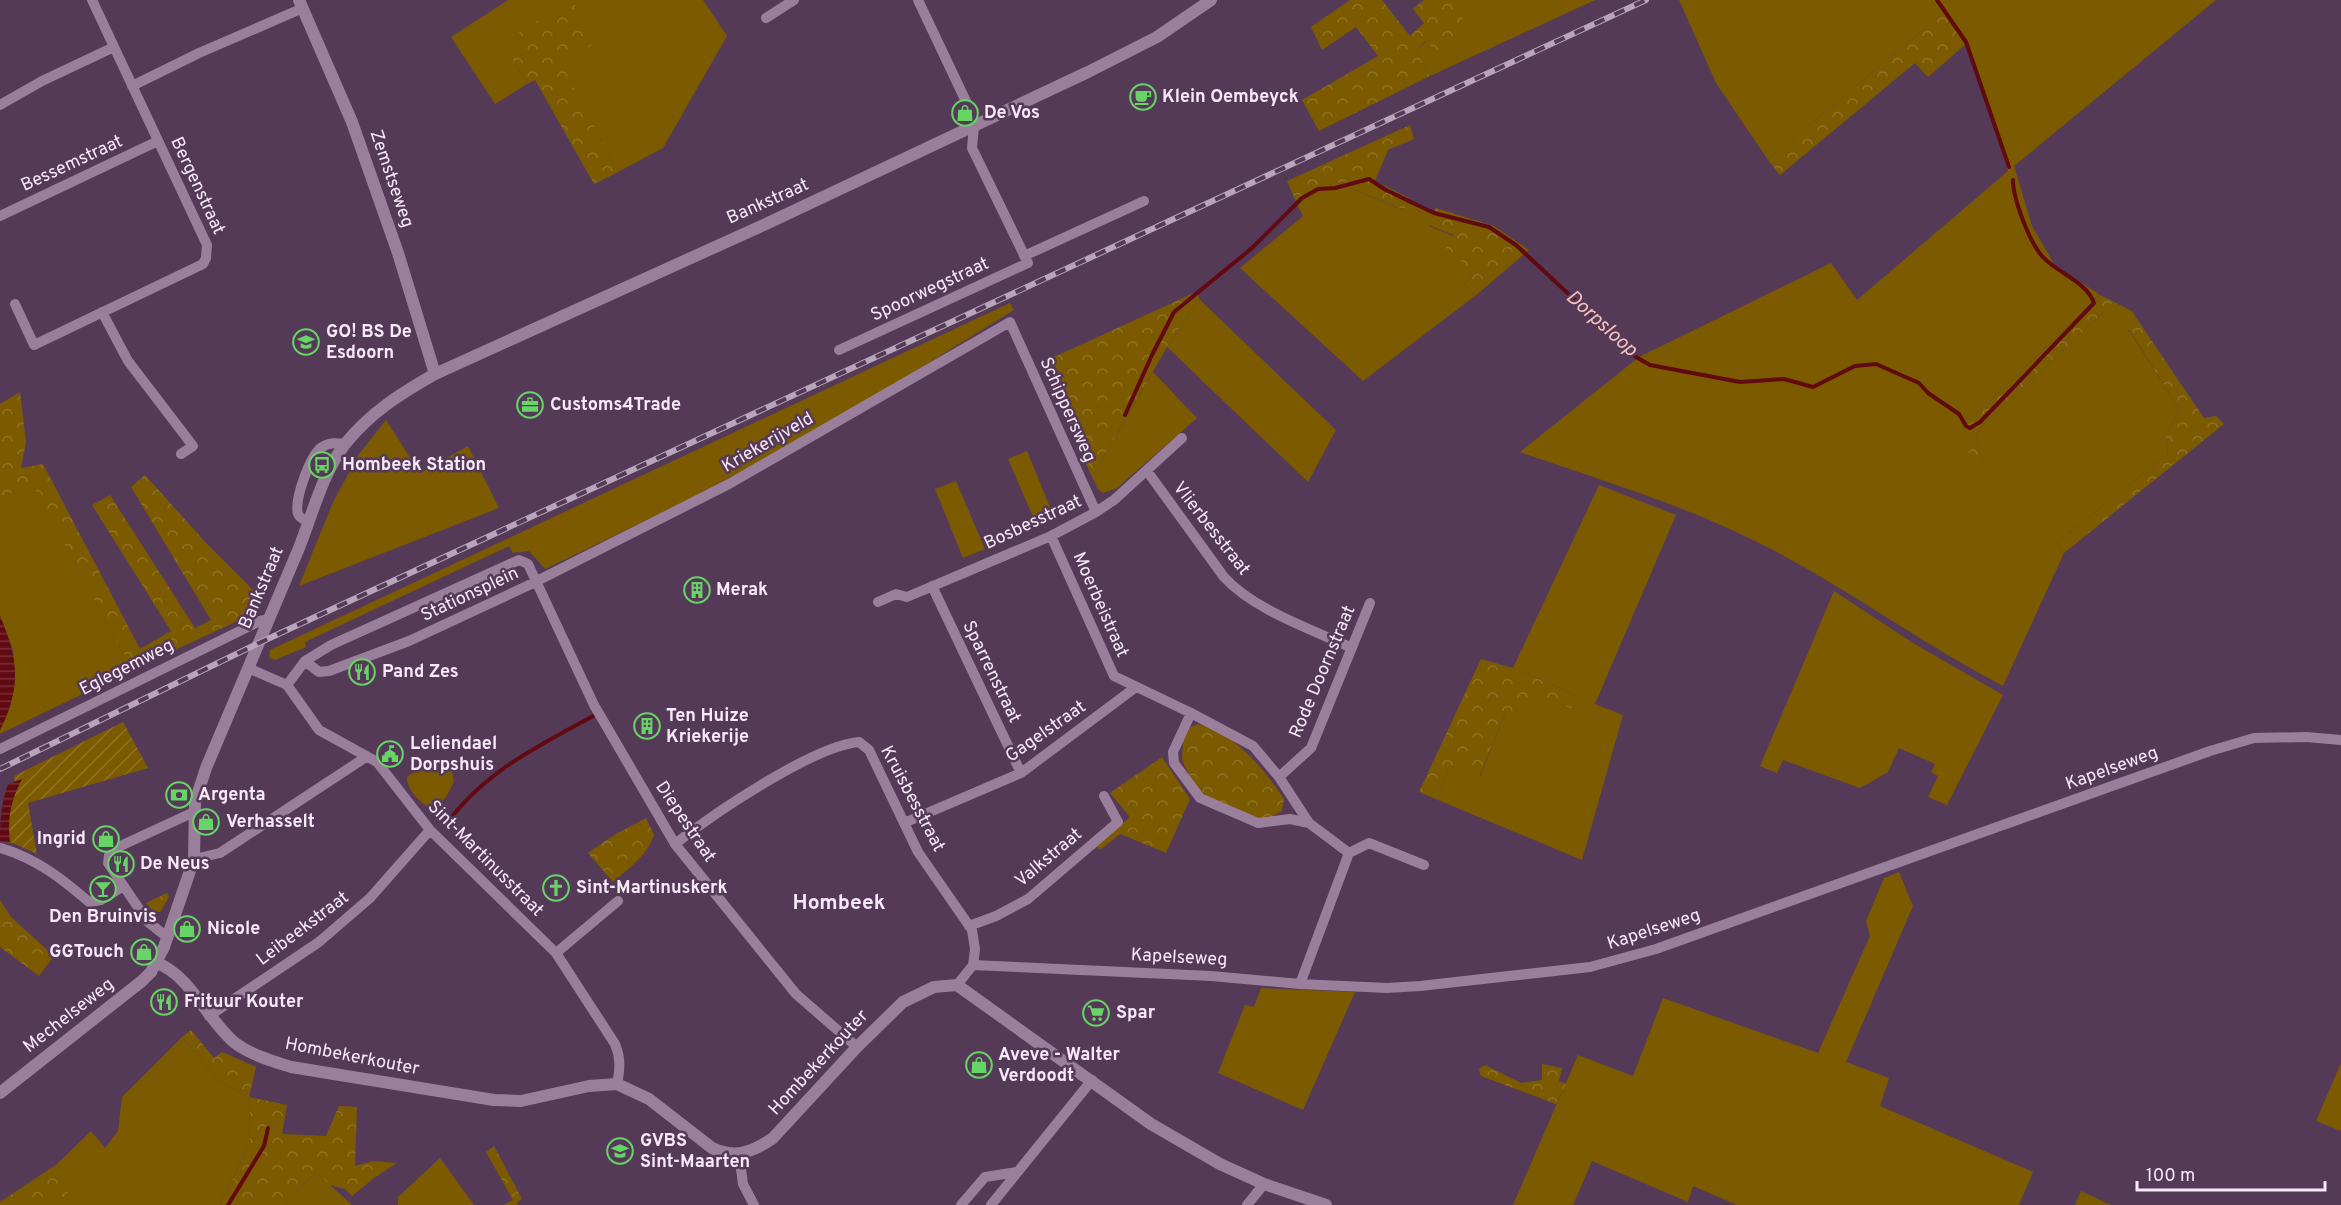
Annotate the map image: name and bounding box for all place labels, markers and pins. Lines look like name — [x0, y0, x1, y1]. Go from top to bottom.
cafe icon: Klein Oembeyck — [1128, 82, 1158, 112]
place label: Klein Oembeyck — [1162, 86, 1299, 109]
shop icon: De Vos — [950, 98, 980, 128]
place label: De Vos — [984, 102, 1040, 125]
place label: GO! BS De Esdoorn — [326, 321, 412, 365]
school or university icon: GO! BS De Esdoorn — [291, 327, 321, 357]
office icon: Customs4Trade — [515, 390, 545, 420]
place label: Customs4Trade — [550, 394, 681, 417]
bus stop icon: Hombeek Station — [307, 450, 337, 480]
place label: Hombeek Station — [342, 454, 486, 477]
building icon: Merak — [682, 575, 712, 605]
place label: Merak — [716, 579, 768, 602]
restaurant icon: Pand Zes — [347, 657, 377, 687]
place label: Pand Zes — [382, 661, 459, 684]
place label: Ten Huize Kriekerije — [666, 705, 749, 749]
building icon: Ten Huize Kriekerije — [632, 711, 662, 741]
place label: Leliendael Dorpshuis — [410, 733, 497, 777]
public building icon: Leliendael Dorpshuis — [375, 739, 405, 769]
bank icon: Argenta — [164, 780, 194, 810]
place label: Argenta — [198, 784, 266, 807]
shop icon: Verhasselt — [191, 807, 221, 837]
place label: Verhasselt — [226, 811, 315, 834]
shop icon: Ingrid — [91, 824, 121, 854]
place label: Ingrid — [37, 828, 86, 851]
restaurant icon: De Neus — [106, 849, 136, 879]
place label: De Neus — [140, 853, 210, 876]
church icon: Sint-Martinuskerk — [541, 873, 571, 903]
bar icon: Den Bruinvis — [88, 874, 118, 904]
place label: Sint-Martinuskerk — [576, 877, 728, 900]
place label: Den Bruinvis — [49, 906, 157, 929]
shop icon: Nicole — [172, 914, 202, 944]
place label: Nicole — [207, 918, 260, 941]
shop icon: GGTouch — [129, 937, 159, 967]
place label: GGTouch — [49, 941, 124, 964]
restaurant icon: Frituur Kouter — [149, 987, 179, 1017]
place label: Frituur Kouter — [184, 991, 304, 1014]
supermarket icon: Spar — [1081, 998, 1111, 1028]
place label: Spar — [1116, 1002, 1156, 1025]
place label: Aveve - Walter Verdoodt — [998, 1044, 1121, 1088]
shop icon: Aveve - Walter Verdoodt — [964, 1050, 994, 1080]
place label: GVBS Sint-Maarten — [640, 1130, 750, 1174]
school or university icon: GVBS Sint-Maarten — [605, 1136, 635, 1166]

